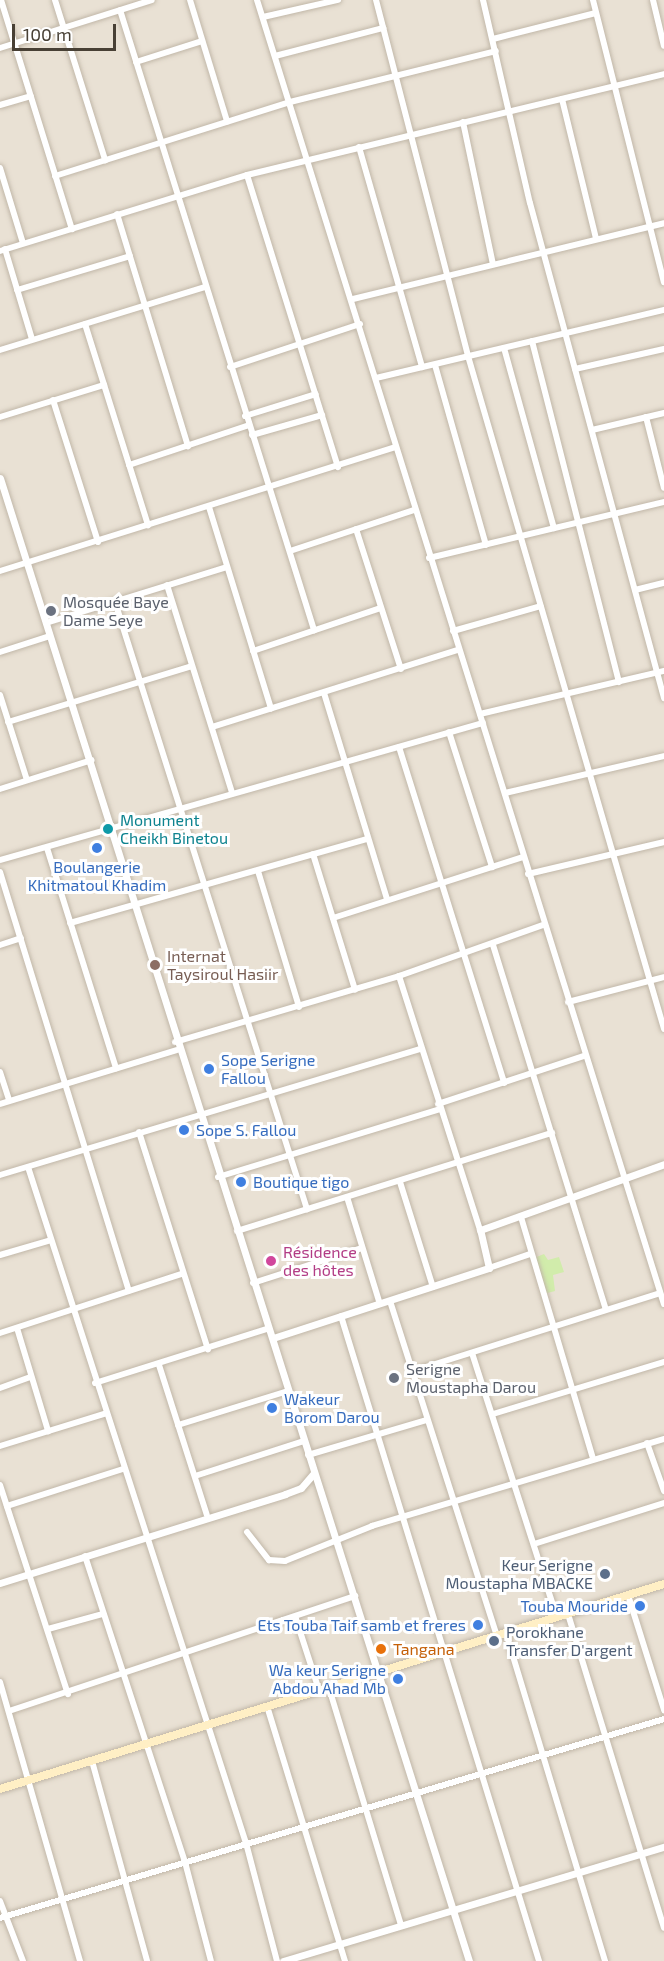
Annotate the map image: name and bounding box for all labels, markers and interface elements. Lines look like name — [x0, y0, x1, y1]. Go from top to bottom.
scale bar — [15, 12, 118, 50]
text: 100 m — [23, 23, 72, 45]
place label: Mosquée Baye Dame Seye — [63, 592, 169, 630]
marker: Mosquée Baye Dame Seye — [44, 604, 58, 618]
place label: Monument Cheikh Binetou — [120, 810, 228, 848]
marker: Monument Cheikh Binetou — [101, 822, 115, 836]
marker: Boulangerie Khitmatoul Khadim — [90, 841, 104, 855]
place label: Boulangerie Khitmatoul Khadim — [28, 857, 166, 895]
place label: Internat Taysiroul Hasiir — [167, 946, 279, 984]
marker: Internat Taysiroul Hasiir — [148, 958, 162, 972]
place label: Sope Serigne Fallou — [221, 1050, 315, 1088]
marker: Sope Serigne Fallou — [202, 1062, 216, 1076]
place label: Sope S. Fallou — [196, 1120, 296, 1140]
marker: Sope S. Fallou — [177, 1123, 191, 1137]
place label: Boutique tigo — [253, 1172, 350, 1192]
marker: Boutique tigo — [234, 1175, 248, 1189]
place label: Résidence des hôtes — [283, 1242, 357, 1280]
marker: Résidence des hôtes — [264, 1254, 278, 1268]
place label: Serigne Moustapha Darou — [406, 1359, 536, 1397]
marker: Serigne Moustapha Darou — [387, 1371, 401, 1385]
place label: Wakeur Borom Darou — [284, 1389, 380, 1427]
marker: Wakeur Borom Darou — [265, 1401, 279, 1415]
place label: Keur Serigne Moustapha MBACKE — [446, 1555, 593, 1593]
marker: Keur Serigne Moustapha MBACKE — [598, 1567, 612, 1581]
place label: Touba Mouride — [520, 1596, 628, 1616]
marker: Touba Mouride — [633, 1599, 647, 1613]
place label: Ets Touba Taif samb et freres — [256, 1615, 466, 1635]
marker: Ets Touba Taif samb et freres — [471, 1618, 485, 1632]
place label: Porokhane Transfer D'argent — [506, 1622, 633, 1660]
marker: Porokhane Transfer D'argent — [487, 1634, 501, 1648]
place label: Tangana — [393, 1639, 455, 1659]
marker: Tangana — [374, 1642, 388, 1656]
place label: Wa keur Serigne Abdou Ahad Mb — [268, 1660, 386, 1698]
marker: Wa keur Serigne Abdou Ahad Mb — [391, 1672, 405, 1686]

